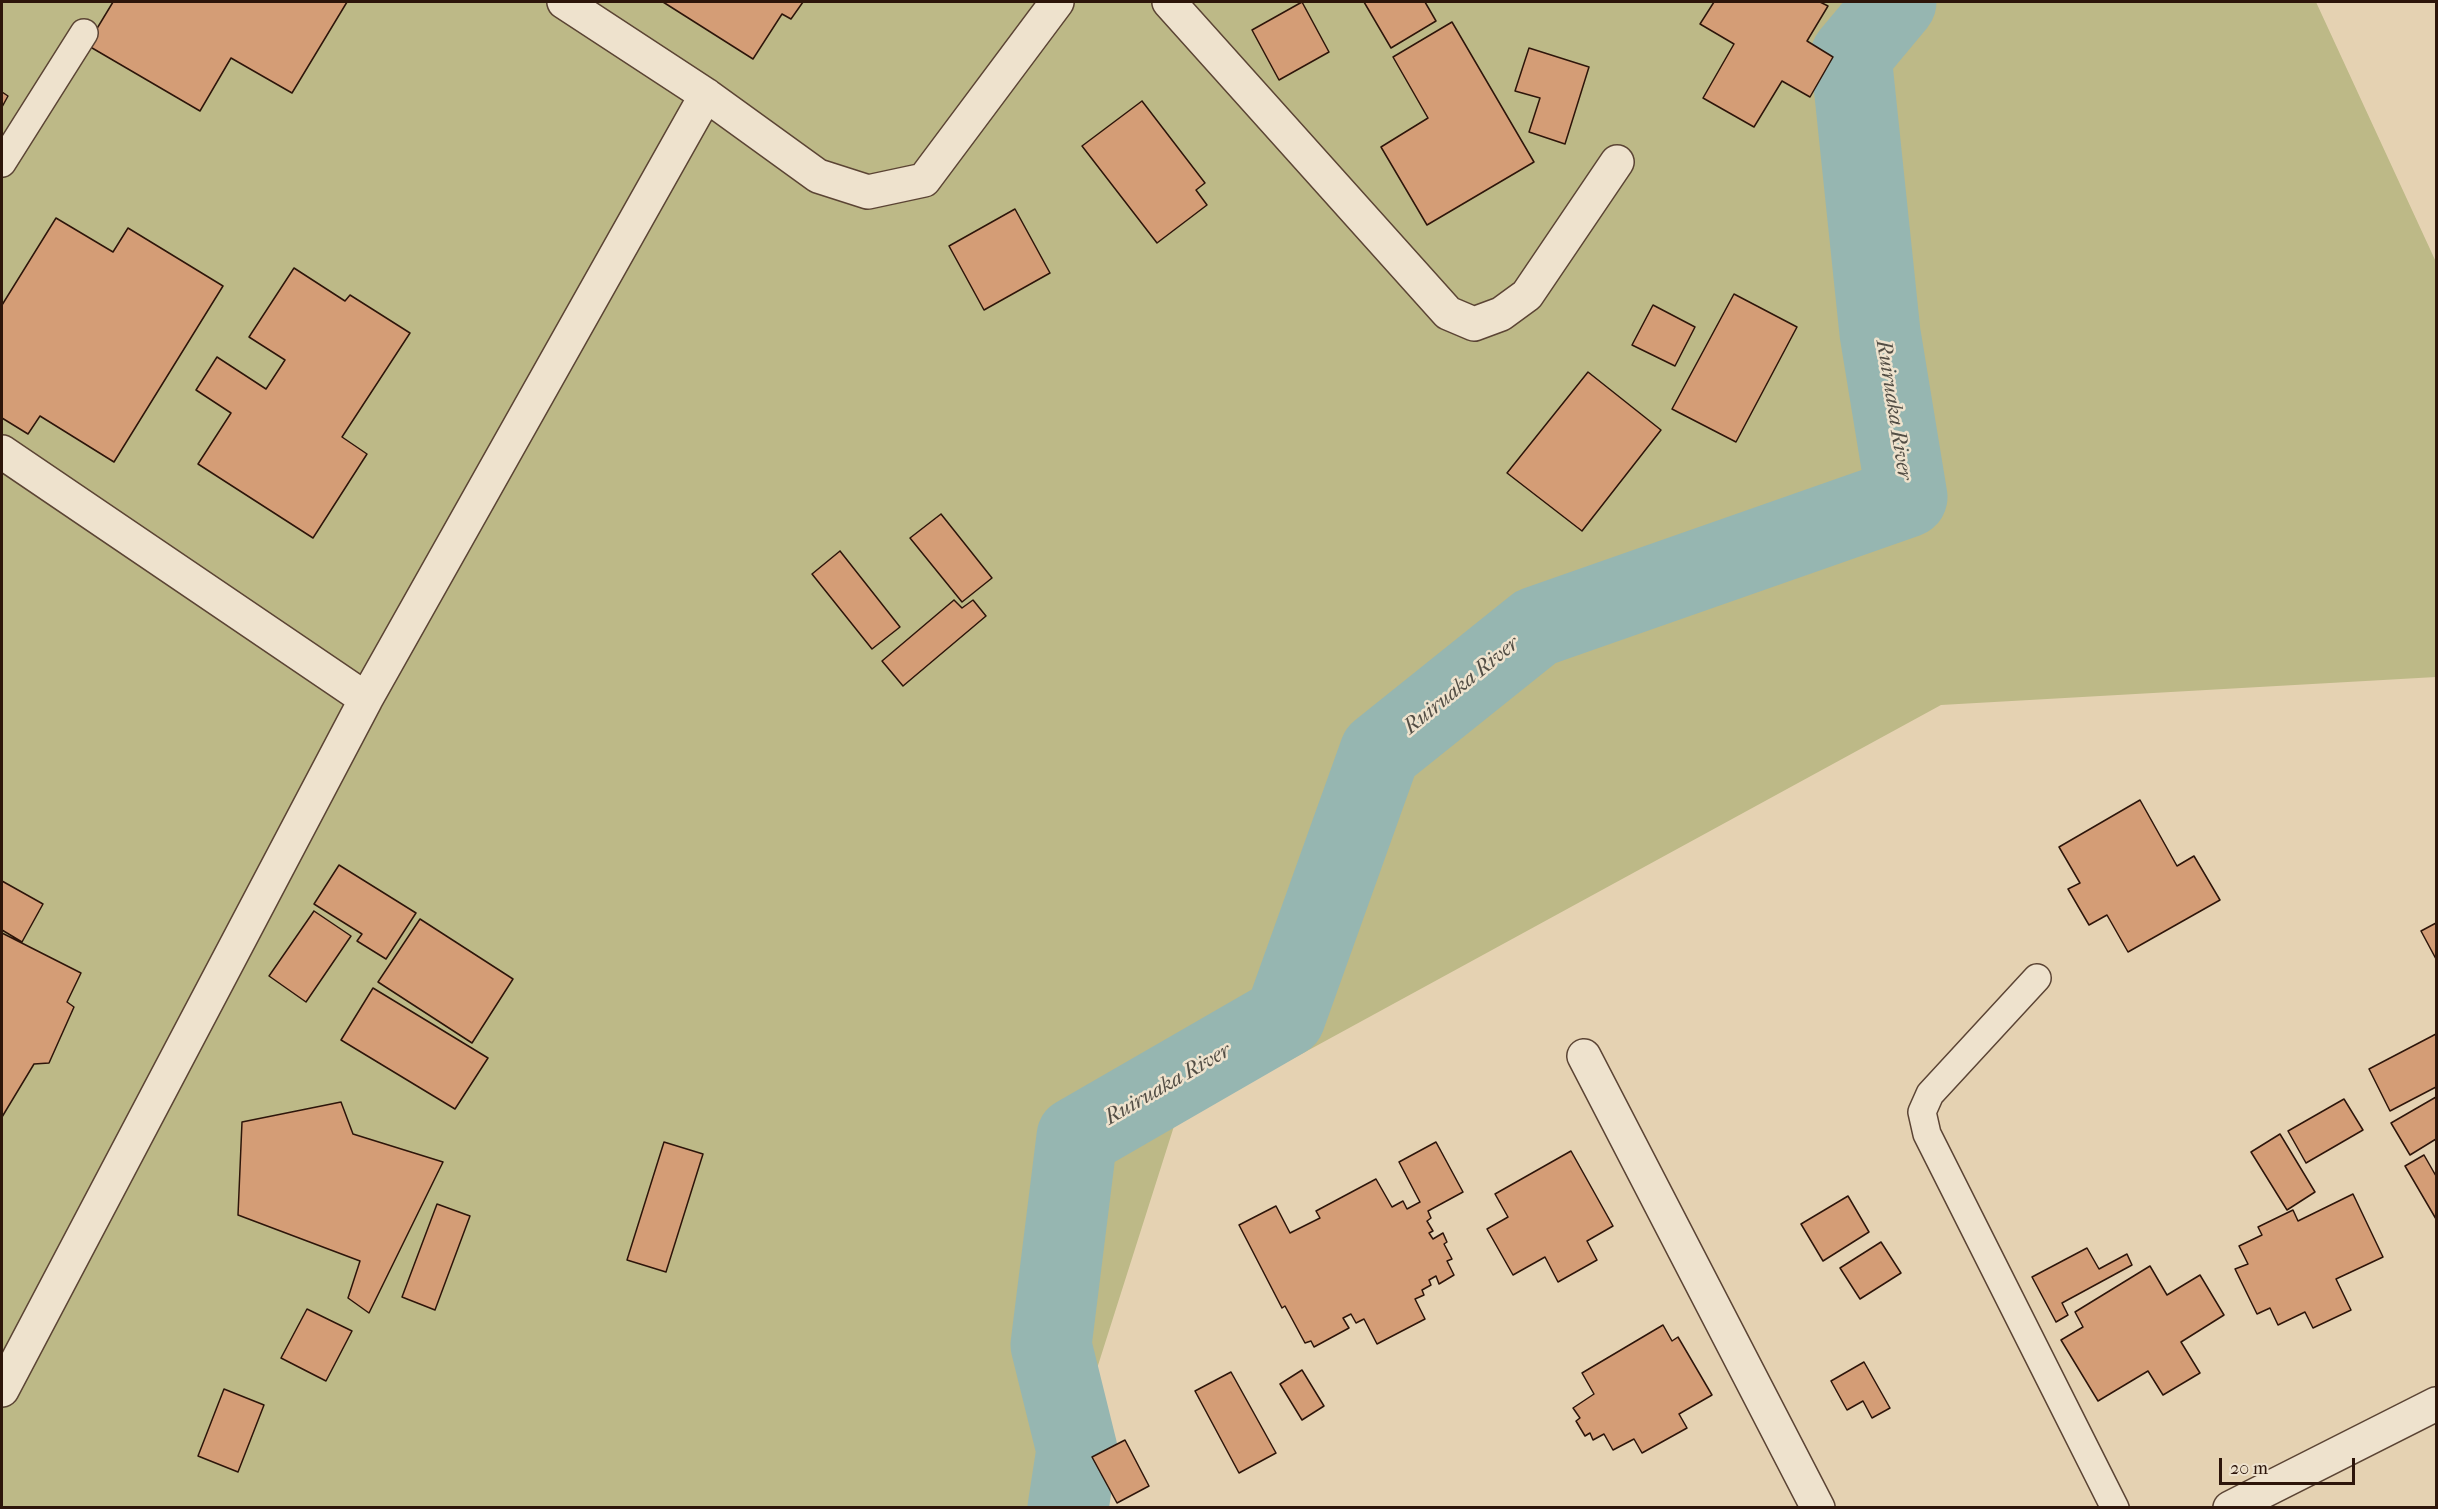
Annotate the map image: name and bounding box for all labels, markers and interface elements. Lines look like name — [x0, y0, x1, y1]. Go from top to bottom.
water label: Ruiruaka River — [1870, 338, 1916, 482]
water label: Ruiruaka River — [1399, 632, 1525, 740]
water label: Ruiruaka River — [1101, 1039, 1235, 1131]
scale bar — [2222, 1446, 2358, 1484]
text: 20 m — [2230, 1458, 2268, 1479]

